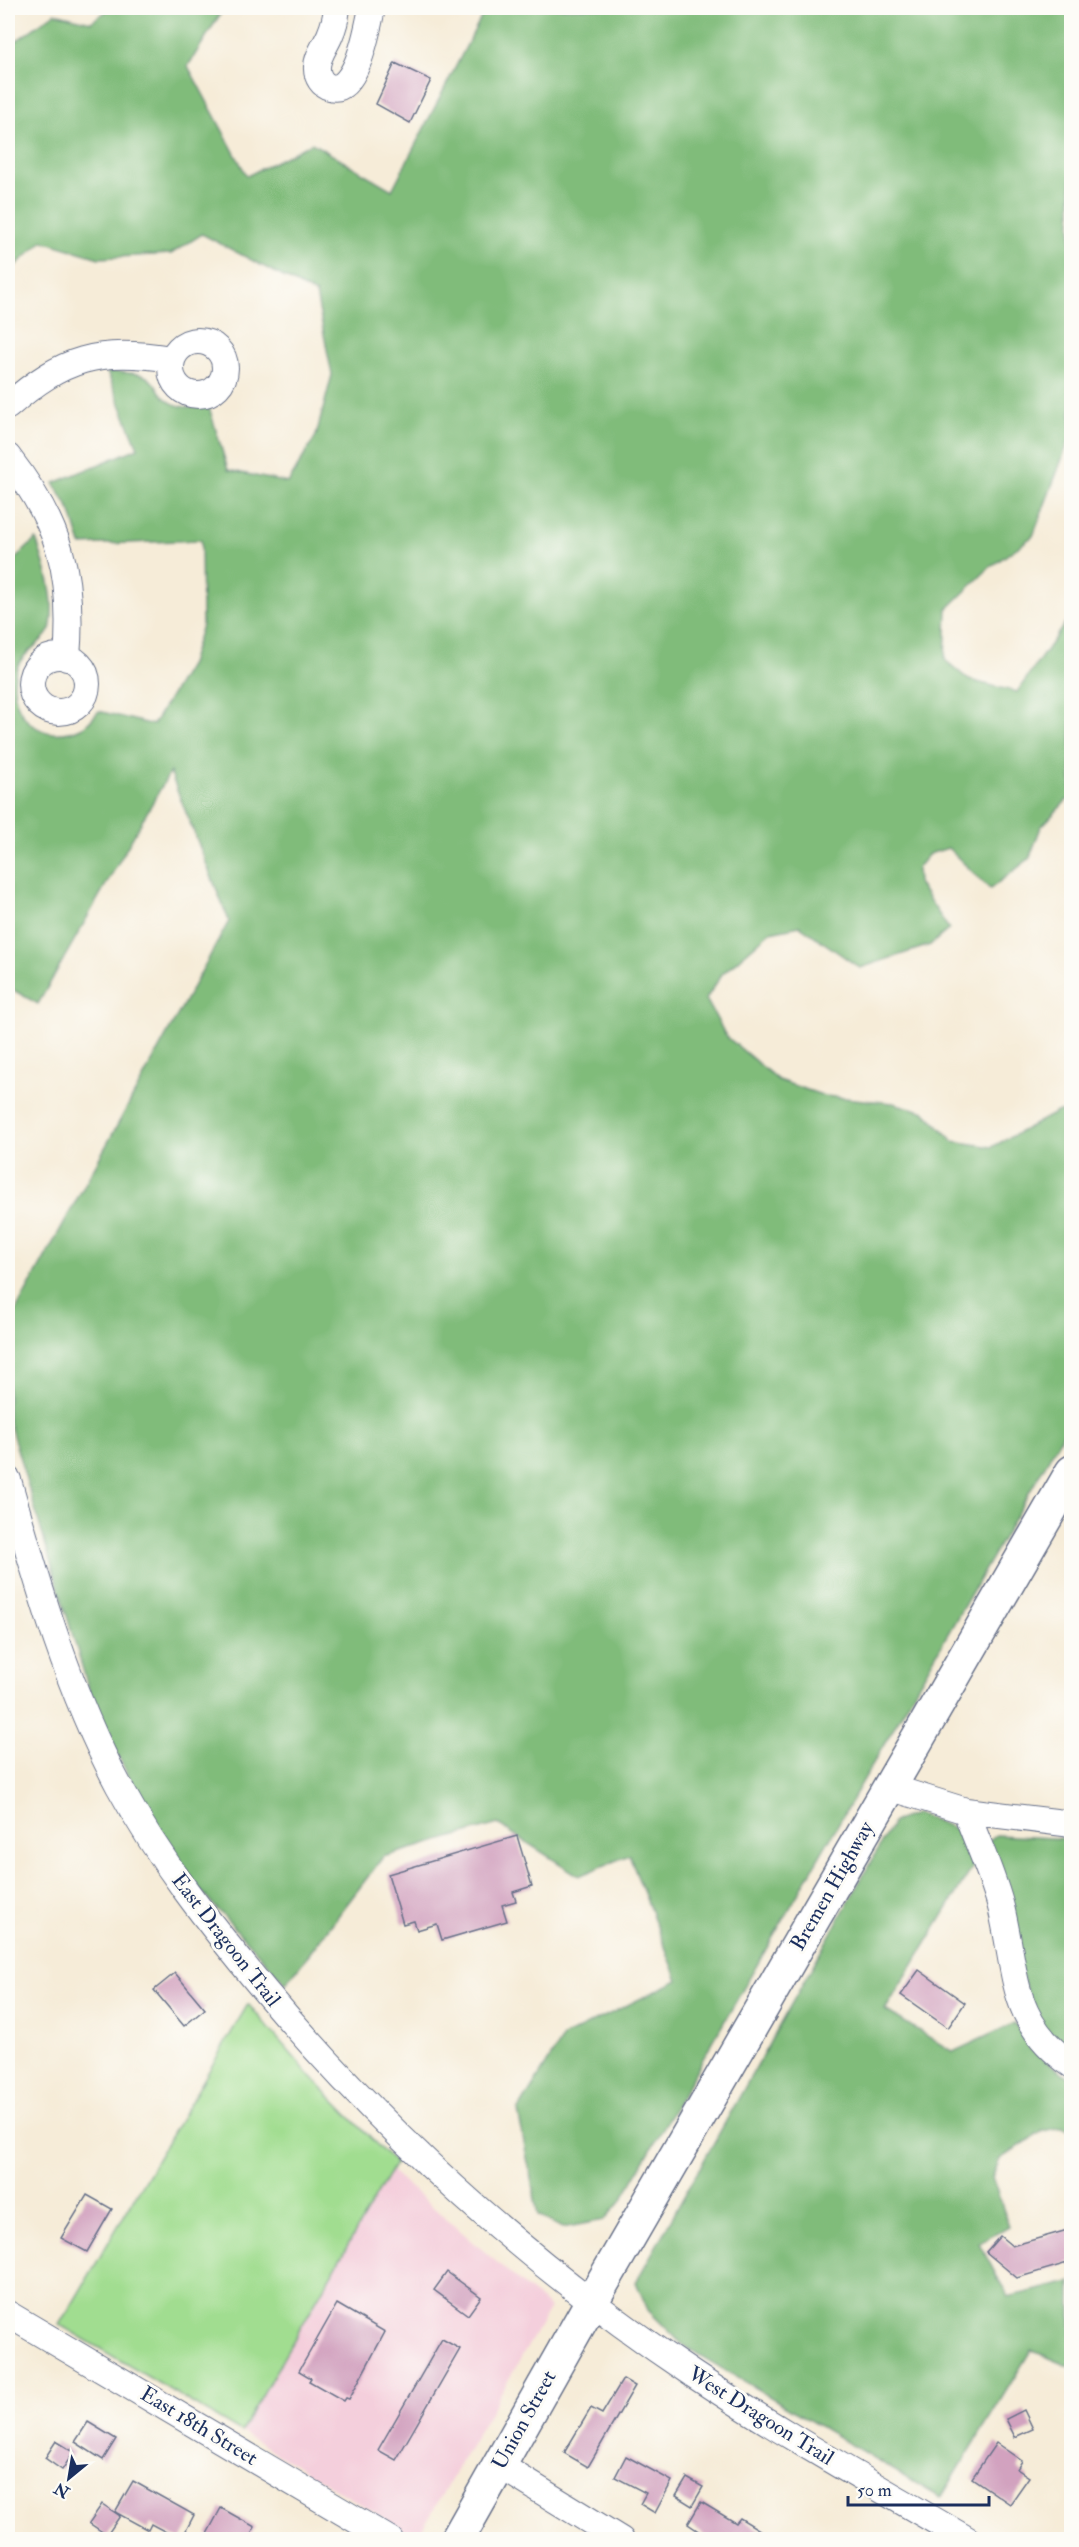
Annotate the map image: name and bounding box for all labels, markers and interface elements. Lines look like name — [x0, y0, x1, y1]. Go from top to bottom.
street label: Bremen Highway — [784, 1816, 880, 1955]
street label: East Dragoon Trail — [165, 1868, 287, 2013]
street label: West Dragoon Trail — [682, 2360, 839, 2472]
street label: Union Street — [486, 2365, 562, 2474]
street label: East 18th Street — [135, 2380, 263, 2472]
north arrow — [39, 2448, 99, 2508]
scale bar — [848, 2469, 989, 2507]
text: N — [50, 2478, 74, 2503]
text: 50 m — [857, 2479, 892, 2502]

